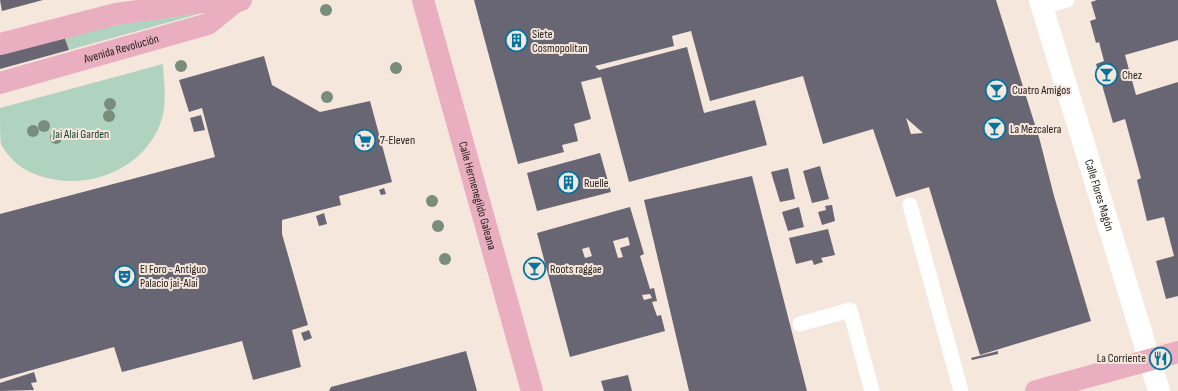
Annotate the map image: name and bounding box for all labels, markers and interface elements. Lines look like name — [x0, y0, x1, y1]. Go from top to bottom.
place label: Siete Cosmopolitan — [532, 27, 588, 56]
building icon: Siete Cosmopolitan — [504, 28, 530, 54]
street label: Avenida Revolución — [81, 31, 161, 67]
bar icon: Chez — [1094, 62, 1120, 88]
place label: Chez — [1122, 68, 1143, 83]
bar icon: Cuatro Amigos — [983, 77, 1009, 103]
place label: Cuatro Amigos — [1012, 83, 1071, 98]
bar icon: La Mezcalera — [982, 116, 1008, 142]
place label: La Mezcalera — [1010, 122, 1062, 137]
park label: Jai Alai Garden — [52, 127, 109, 142]
supermarket icon: 7-Eleven — [352, 127, 378, 153]
place label: 7-Eleven — [380, 133, 415, 148]
street label: Calle Hermenegildo Galeana — [455, 140, 499, 252]
street label: Calle Flores Magón — [1081, 158, 1117, 233]
building icon: Ruelle — [556, 170, 582, 196]
place label: Ruelle — [584, 176, 609, 191]
bar icon: Roots raggae — [521, 256, 547, 282]
place label: El Foro - Antiguo Palacio jai-Alai — [140, 262, 206, 291]
place label: Roots raggae — [550, 262, 602, 277]
theatre icon: El Foro - Antiguo Palacio jai-Alai — [111, 263, 137, 289]
restaurant icon: La Corriente — [1148, 345, 1174, 371]
place label: La Corriente — [1097, 351, 1146, 366]

